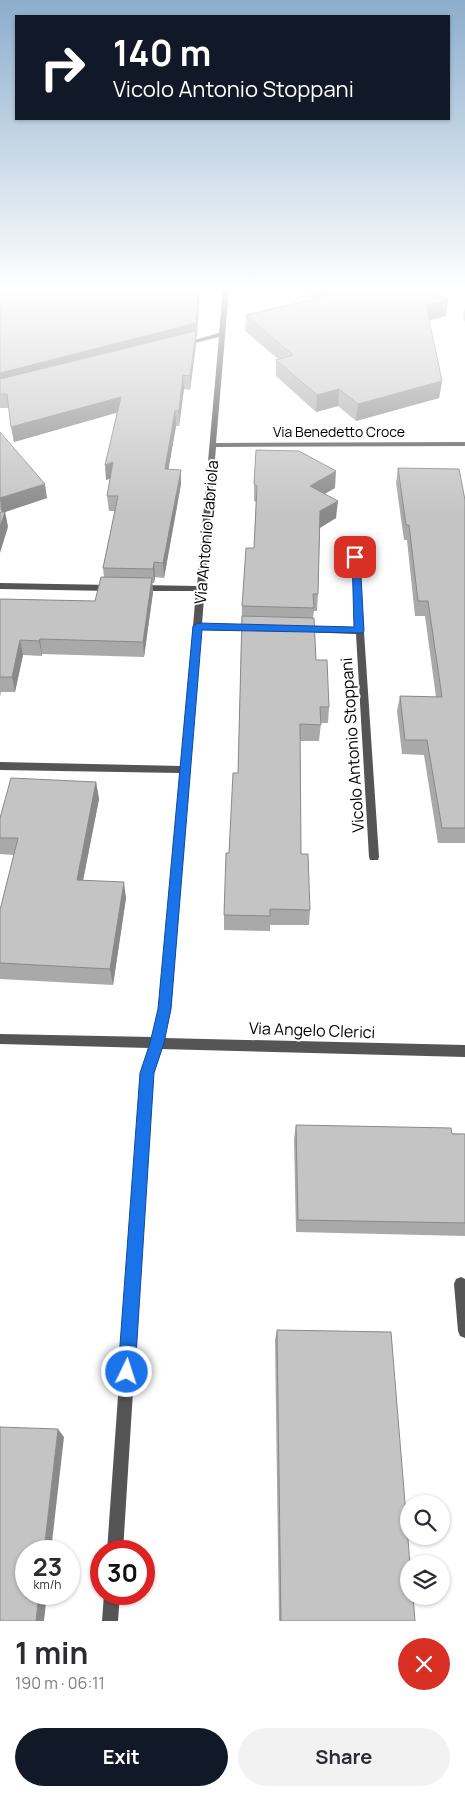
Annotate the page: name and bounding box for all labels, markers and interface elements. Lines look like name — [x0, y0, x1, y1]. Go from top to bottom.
text: 140 m — [113, 29, 211, 77]
icon: right — [30, 35, 95, 100]
text: Vicolo Antonio Stoppani — [113, 74, 354, 104]
street label: Via Benedetto Croce — [273, 422, 405, 441]
street label: Via Antonio Labriola — [189, 459, 223, 605]
pin — [334, 536, 376, 578]
icon: arrive — [341, 543, 369, 571]
street label: Vicolo Antonio Stoppani — [335, 657, 369, 833]
street label: Via Angelo Clerici — [248, 1017, 376, 1043]
position arrow — [100, 1345, 152, 1397]
map controls — [400, 1495, 450, 1605]
button: search — [400, 1495, 450, 1545]
speed limit sign: 30 — [90, 1540, 155, 1605]
text: 23 — [33, 1549, 62, 1584]
button: layers — [400, 1555, 450, 1605]
text: km/h — [34, 1576, 61, 1593]
text: 1 min — [15, 1632, 88, 1673]
button: close — [398, 1638, 450, 1690]
text: 190 m · 06:11 — [15, 1672, 105, 1694]
button: Exit — [15, 1728, 228, 1786]
button: Share — [238, 1728, 450, 1786]

